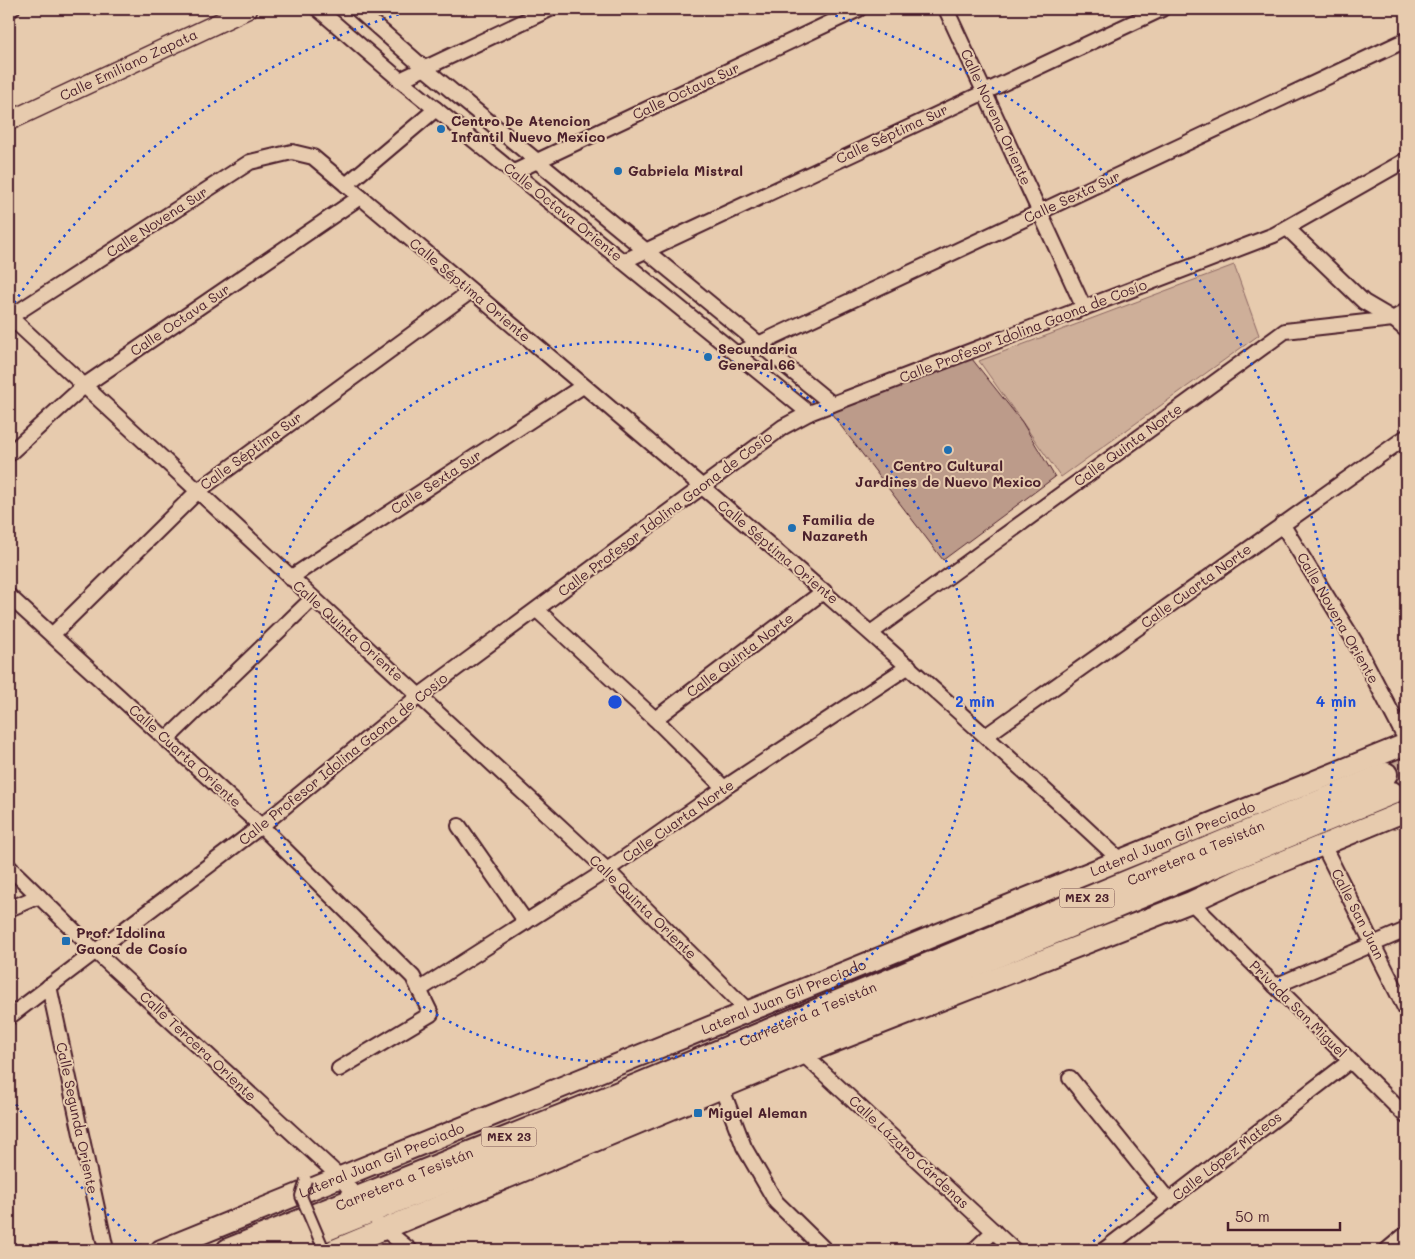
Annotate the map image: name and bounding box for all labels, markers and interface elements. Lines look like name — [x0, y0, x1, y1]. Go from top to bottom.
street label: Calle Emiliano Zapata — [56, 24, 200, 105]
street label: Calle Novena Oriente — [957, 46, 1036, 188]
street label: Calle Octava Sur — [629, 57, 742, 124]
street label: Calle Séptima Sur — [833, 99, 951, 168]
place label: Centro De Atencion Infantil Nuevo Mexico — [451, 111, 606, 146]
marker: Centro De Atencion Infantil Nuevo Mexico — [435, 123, 447, 135]
street label: Calle Octava Oriente — [500, 158, 627, 265]
place label: Gabriela Mistral — [628, 161, 743, 180]
marker: Gabriela Mistral — [612, 165, 624, 177]
street label: Calle Sexta Sur — [1020, 166, 1123, 227]
street label: Calle Novena Sur — [102, 182, 211, 261]
street label: Calle Séptima Oriente — [406, 233, 535, 346]
street label: Calle Profesor Idolina Gaona de Cosío — [896, 274, 1149, 387]
street label: Calle Octava Sur — [126, 279, 233, 360]
place label: Secundaria General 66 — [718, 339, 798, 374]
marker: Secundaria General 66 — [702, 351, 714, 363]
street label: Calle Quinta Norte — [1070, 399, 1186, 490]
street label: Calle Séptima Sur — [196, 407, 305, 494]
street label: Calle Profesor Idolina Gaona de Cosío — [554, 427, 776, 601]
marker: Centro Cultural Jardines de Nuevo Mexico — [942, 444, 954, 456]
street label: Calle Sexta Sur — [387, 445, 485, 518]
place label: Centro Cultural Jardines de Nuevo Mexico — [855, 456, 1042, 491]
street label: Calle Séptima Oriente — [714, 495, 843, 608]
place label: Familia de Nazareth — [802, 510, 875, 545]
marker: Familia de Nazareth — [786, 522, 798, 534]
street label: Calle Cuarta Norte — [1137, 539, 1255, 632]
street label: Calle Novena Oriente — [1293, 549, 1384, 687]
street label: Calle Quinta Oriente — [289, 576, 408, 685]
street label: Calle Quinta Norte — [682, 608, 797, 701]
street label: Calle Profesor Idolina Gaona de Cosío — [234, 668, 451, 849]
text: 2 min — [955, 691, 995, 711]
text: 4 min — [1316, 691, 1356, 711]
centre of rings — [606, 693, 624, 711]
street label: Calle Cuarta Oriente — [125, 700, 246, 811]
street label: Calle Cuarta Norte — [618, 775, 737, 866]
street label: Lateral Juan Gil Preciado — [1087, 796, 1258, 880]
street label: Carretera a Tesistán — [1124, 816, 1267, 890]
street label: Calle Quinta Oriente — [585, 850, 701, 963]
street label: Calle San Juan — [1327, 865, 1390, 962]
road number: MEX 23 — [1060, 888, 1114, 908]
place label: Prof. Idolina Gaona de Cosío — [76, 923, 188, 958]
marker: Prof. Idolina Gaona de Cosío — [60, 935, 72, 947]
street label: Lateral Juan Gil Preciado — [698, 954, 869, 1039]
street label: Privada San Miguel — [1246, 956, 1351, 1061]
street label: Carretera a Tesistán — [736, 977, 879, 1051]
street label: Calle Tercera Oriente — [136, 986, 261, 1105]
street label: Calle Segunda Oriente — [52, 1040, 103, 1196]
street label: Calle Lázaro Cárdenas — [845, 1091, 974, 1212]
place label: Miguel Aleman — [708, 1103, 807, 1122]
marker: Miguel Aleman — [692, 1107, 704, 1119]
street label: Calle López Mateos — [1168, 1107, 1285, 1204]
street label: Lateral Juan Gil Preciado — [296, 1118, 467, 1202]
road number: MEX 23 — [482, 1128, 536, 1146]
street label: Carretera a Tesistán — [332, 1143, 476, 1215]
scale bar — [1228, 1199, 1340, 1231]
text: 50 m — [1235, 1206, 1270, 1226]

